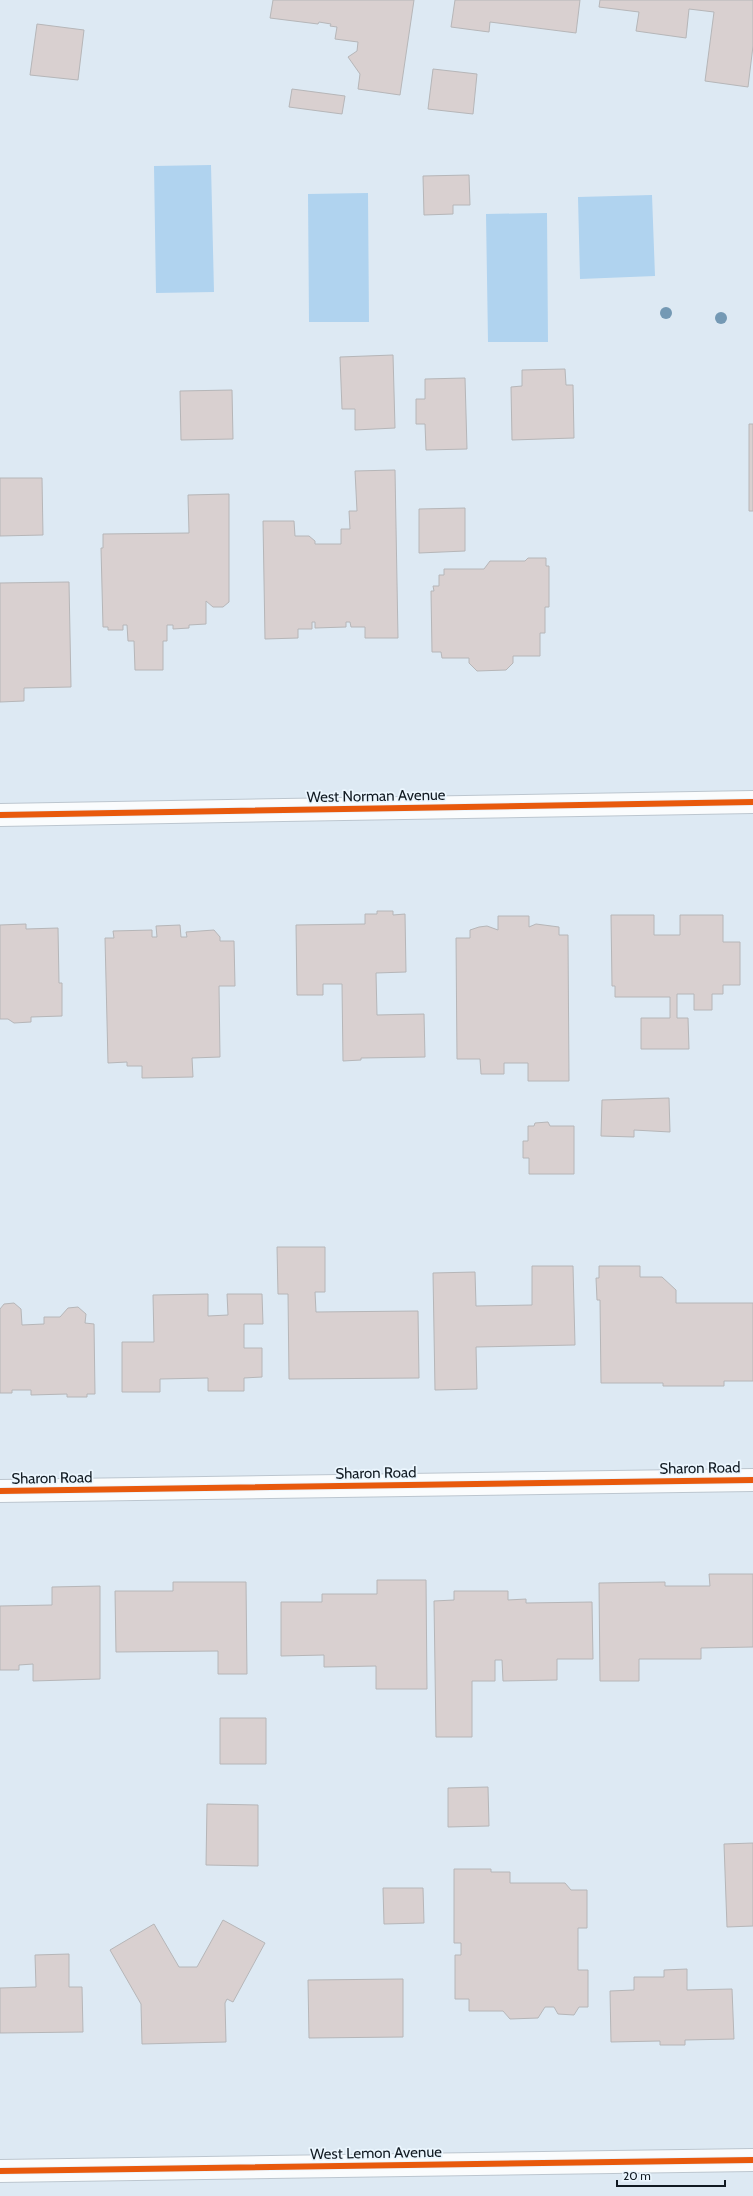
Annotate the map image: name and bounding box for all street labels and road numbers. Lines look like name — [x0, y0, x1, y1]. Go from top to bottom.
street label: West Norman Avenue — [306, 786, 446, 806]
street label: Sharon Road — [659, 1458, 741, 1478]
street label: Sharon Road — [335, 1463, 417, 1483]
street label: Sharon Road — [11, 1468, 93, 1488]
street label: West Lemon Avenue — [310, 2143, 442, 2163]

